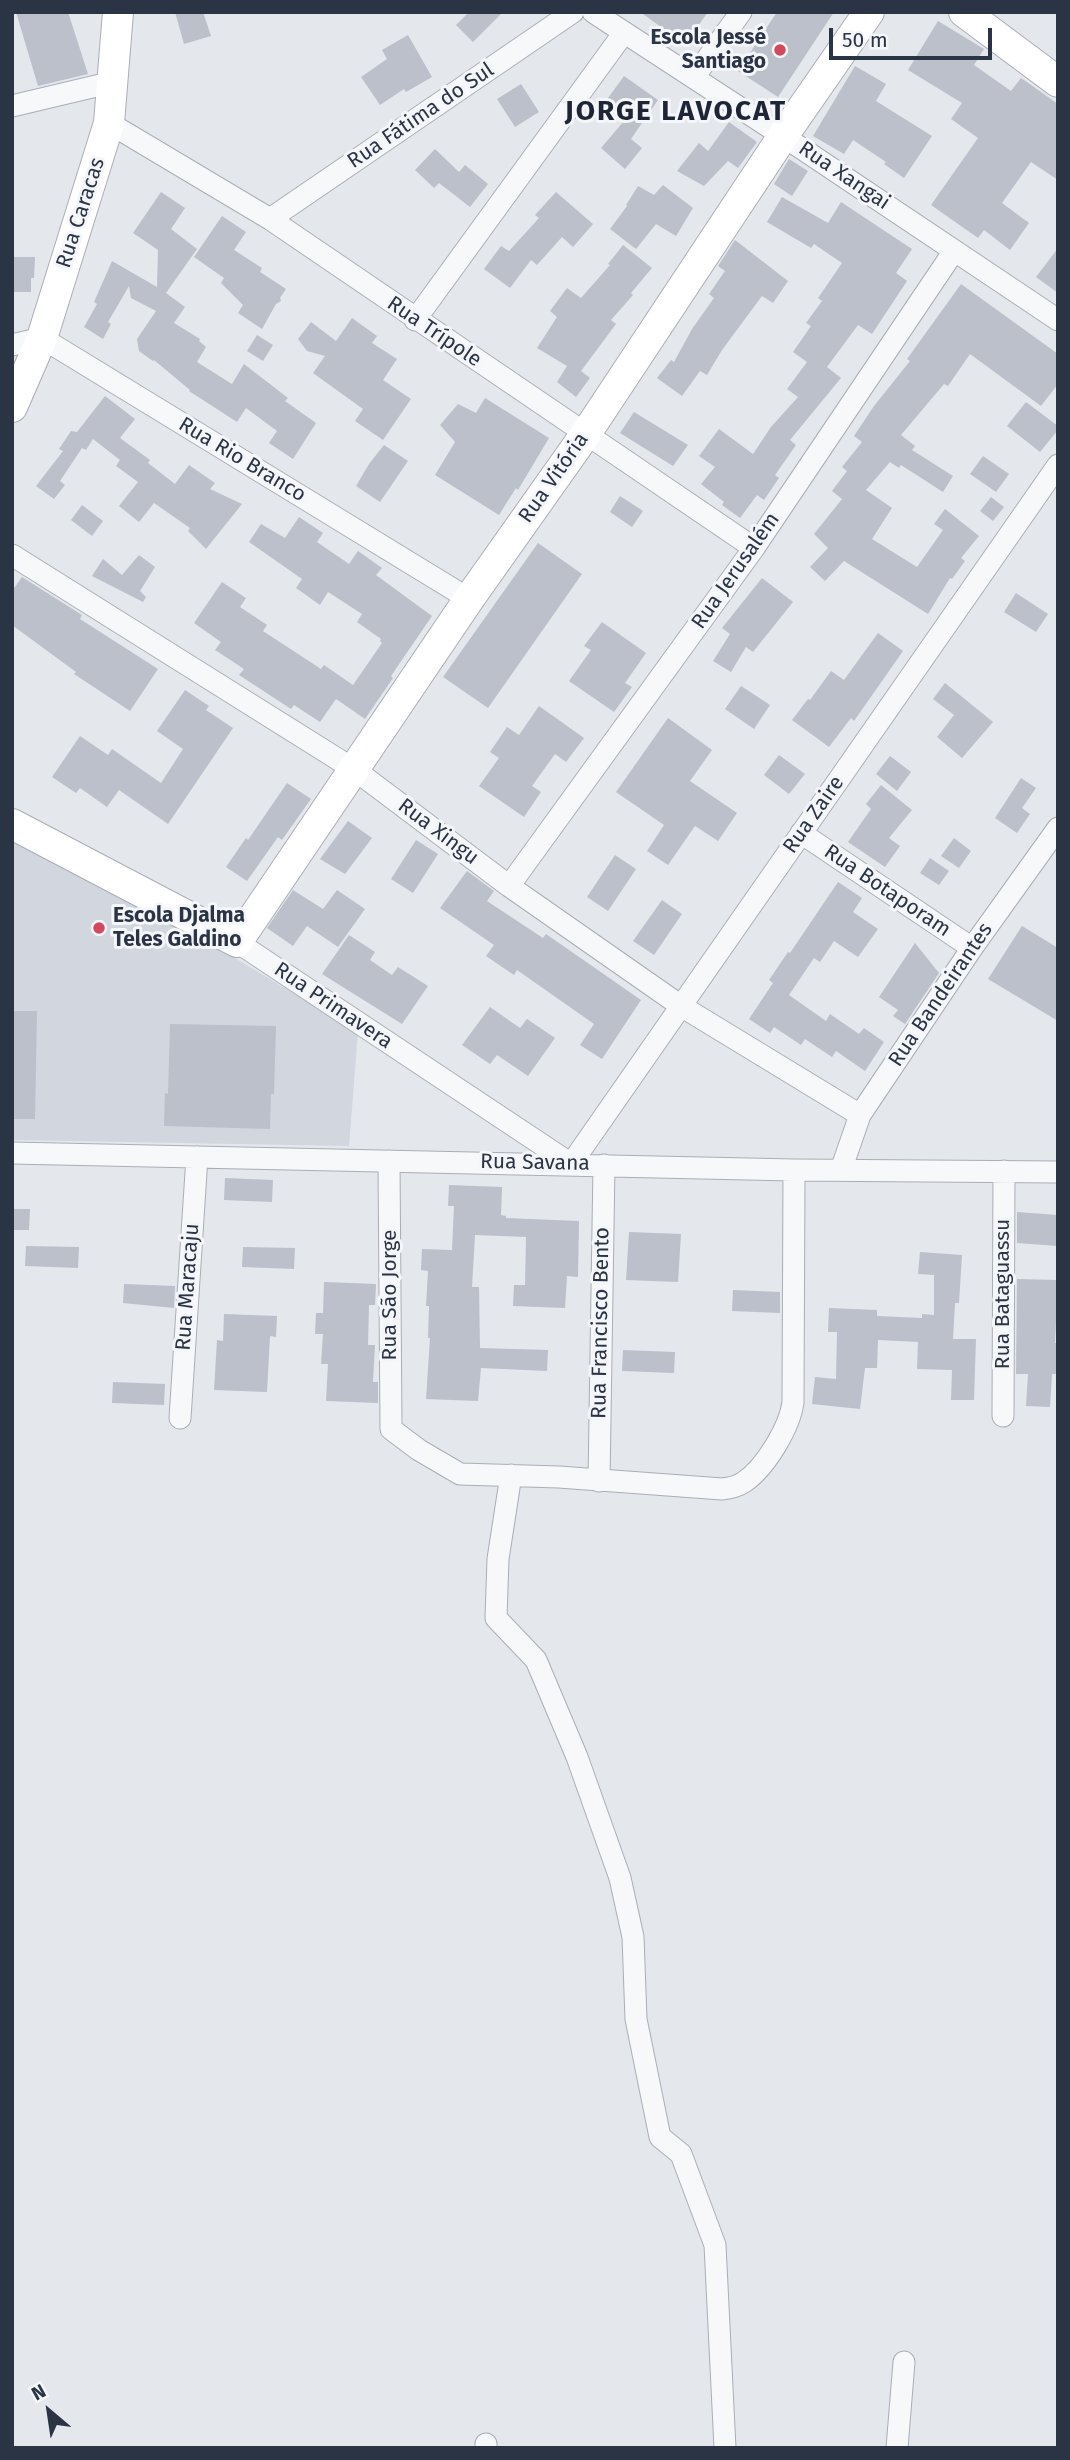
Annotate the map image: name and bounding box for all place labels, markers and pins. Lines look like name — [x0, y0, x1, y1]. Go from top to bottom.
place label: Escola Jessé Santiago — [650, 25, 766, 75]
marker: Escola Jessé Santiago — [772, 42, 788, 58]
place label: Escola Djalma Teles Galdino — [113, 903, 245, 953]
marker: Escola Djalma Teles Galdino — [91, 920, 107, 936]

